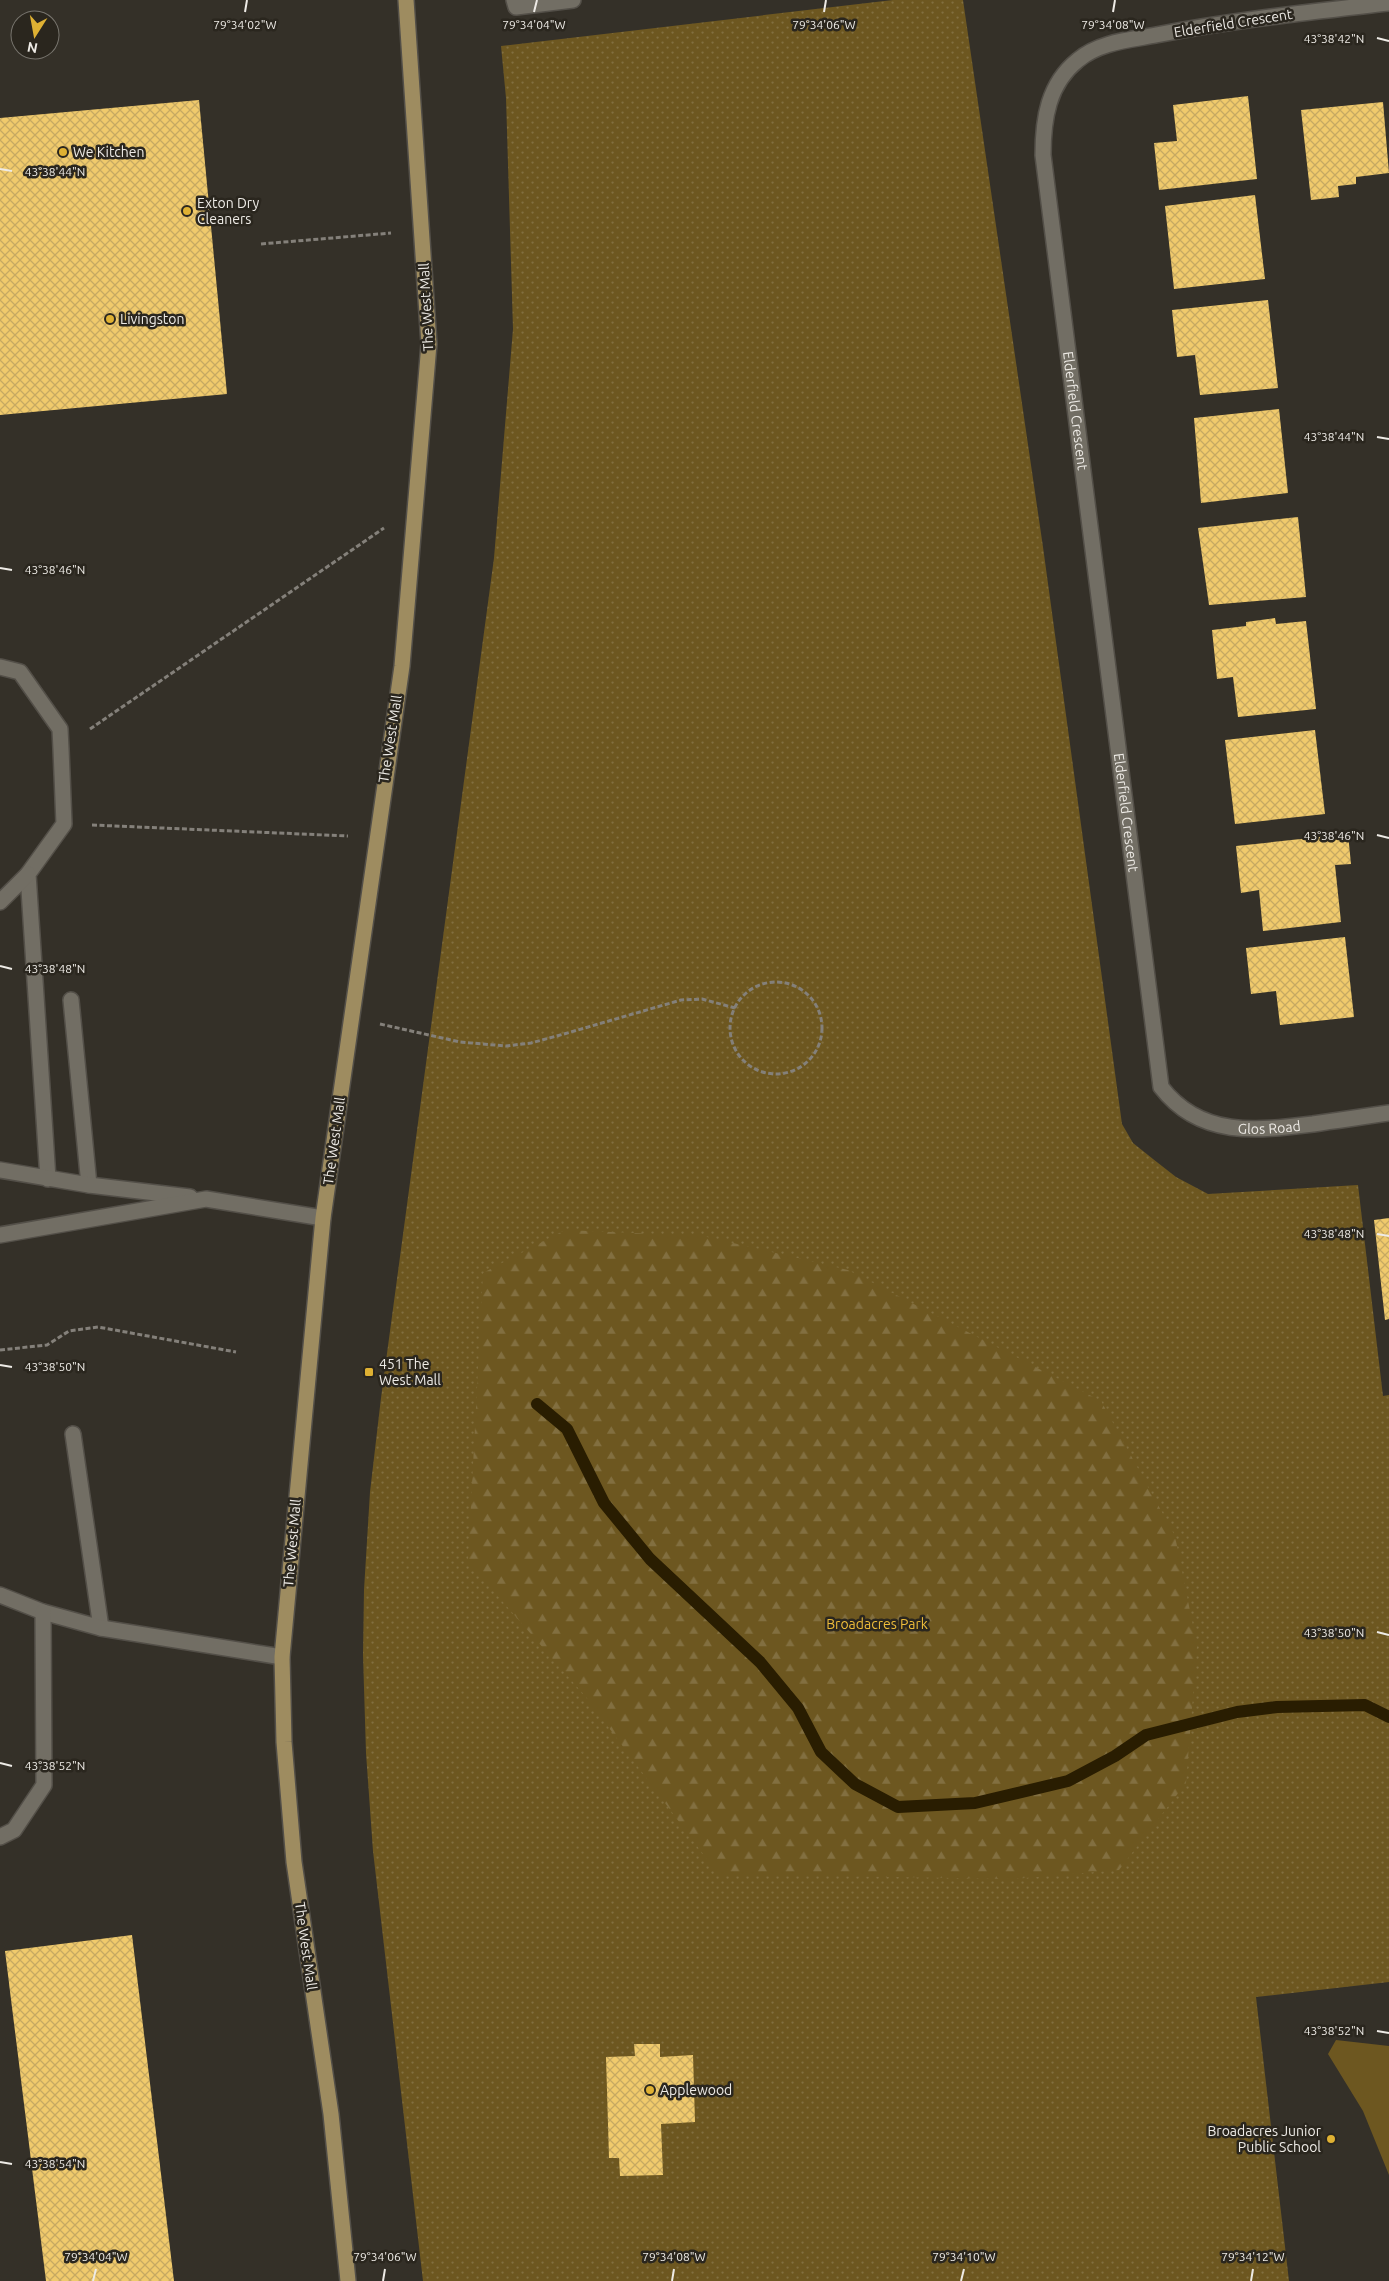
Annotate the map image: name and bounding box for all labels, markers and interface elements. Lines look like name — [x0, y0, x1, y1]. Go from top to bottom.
street label: Elderfield Crescent — [1173, 6, 1294, 40]
north arrow — [10, 10, 60, 60]
text: 79°34'02"W — [213, 18, 277, 31]
text: 79°34'04"W — [502, 18, 566, 31]
text: 79°34'06"W — [792, 18, 856, 31]
text: 79°34'08"W — [1081, 18, 1145, 31]
text: 43°38'42"N — [1304, 32, 1364, 45]
text: N — [26, 39, 39, 57]
place label: We Kitchen — [73, 144, 145, 160]
marker: We Kitchen — [57, 146, 69, 158]
text: 43°38'44"N — [25, 165, 85, 178]
place label: Exton Dry Cleaners — [197, 195, 259, 227]
marker: Exton Dry Cleaners — [181, 205, 193, 217]
street label: The West Mall — [416, 262, 436, 352]
place label: Livingston — [120, 311, 185, 327]
marker: Livingston — [104, 313, 116, 325]
street label: Elderfield Crescent — [1060, 350, 1091, 472]
text: 43°38'44"N — [1304, 430, 1364, 443]
text: 43°38'46"N — [25, 563, 85, 576]
street label: The West Mall — [375, 694, 405, 784]
street label: Elderfield Crescent — [1111, 752, 1142, 873]
text: 43°38'46"N — [1304, 829, 1364, 842]
text: 43°38'48"N — [25, 962, 85, 975]
street label: The West Mall — [320, 1096, 348, 1186]
street label: Glos Road — [1237, 1118, 1301, 1137]
text: 43°38'48"N — [1304, 1227, 1364, 1240]
place label: 451 The West Mall — [379, 1356, 441, 1388]
text: 43°38'50"N — [25, 1360, 85, 1373]
marker: 451 The West Mall — [363, 1366, 375, 1378]
street label: The West Mall — [280, 1498, 304, 1588]
park label: Broadacres Park — [826, 1616, 928, 1632]
text: 43°38'50"N — [1304, 1626, 1364, 1639]
text: 43°38'52"N — [25, 1759, 85, 1772]
street label: The West Mall — [292, 1901, 320, 1991]
text: 43°38'52"N — [1304, 2024, 1364, 2037]
place label: Applewood — [660, 2082, 732, 2098]
marker: Applewood — [644, 2084, 656, 2096]
place label: Broadacres Junior Public School — [1207, 2123, 1322, 2155]
marker: Broadacres Junior Public School — [1325, 2133, 1337, 2145]
text: 43°38'54"N — [25, 2157, 85, 2170]
text: 79°34'04"W — [64, 2250, 128, 2263]
text: 79°34'06"W — [353, 2250, 417, 2263]
text: 79°34'08"W — [642, 2250, 706, 2263]
text: 79°34'10"W — [932, 2250, 996, 2263]
text: 79°34'12"W — [1221, 2250, 1285, 2263]

